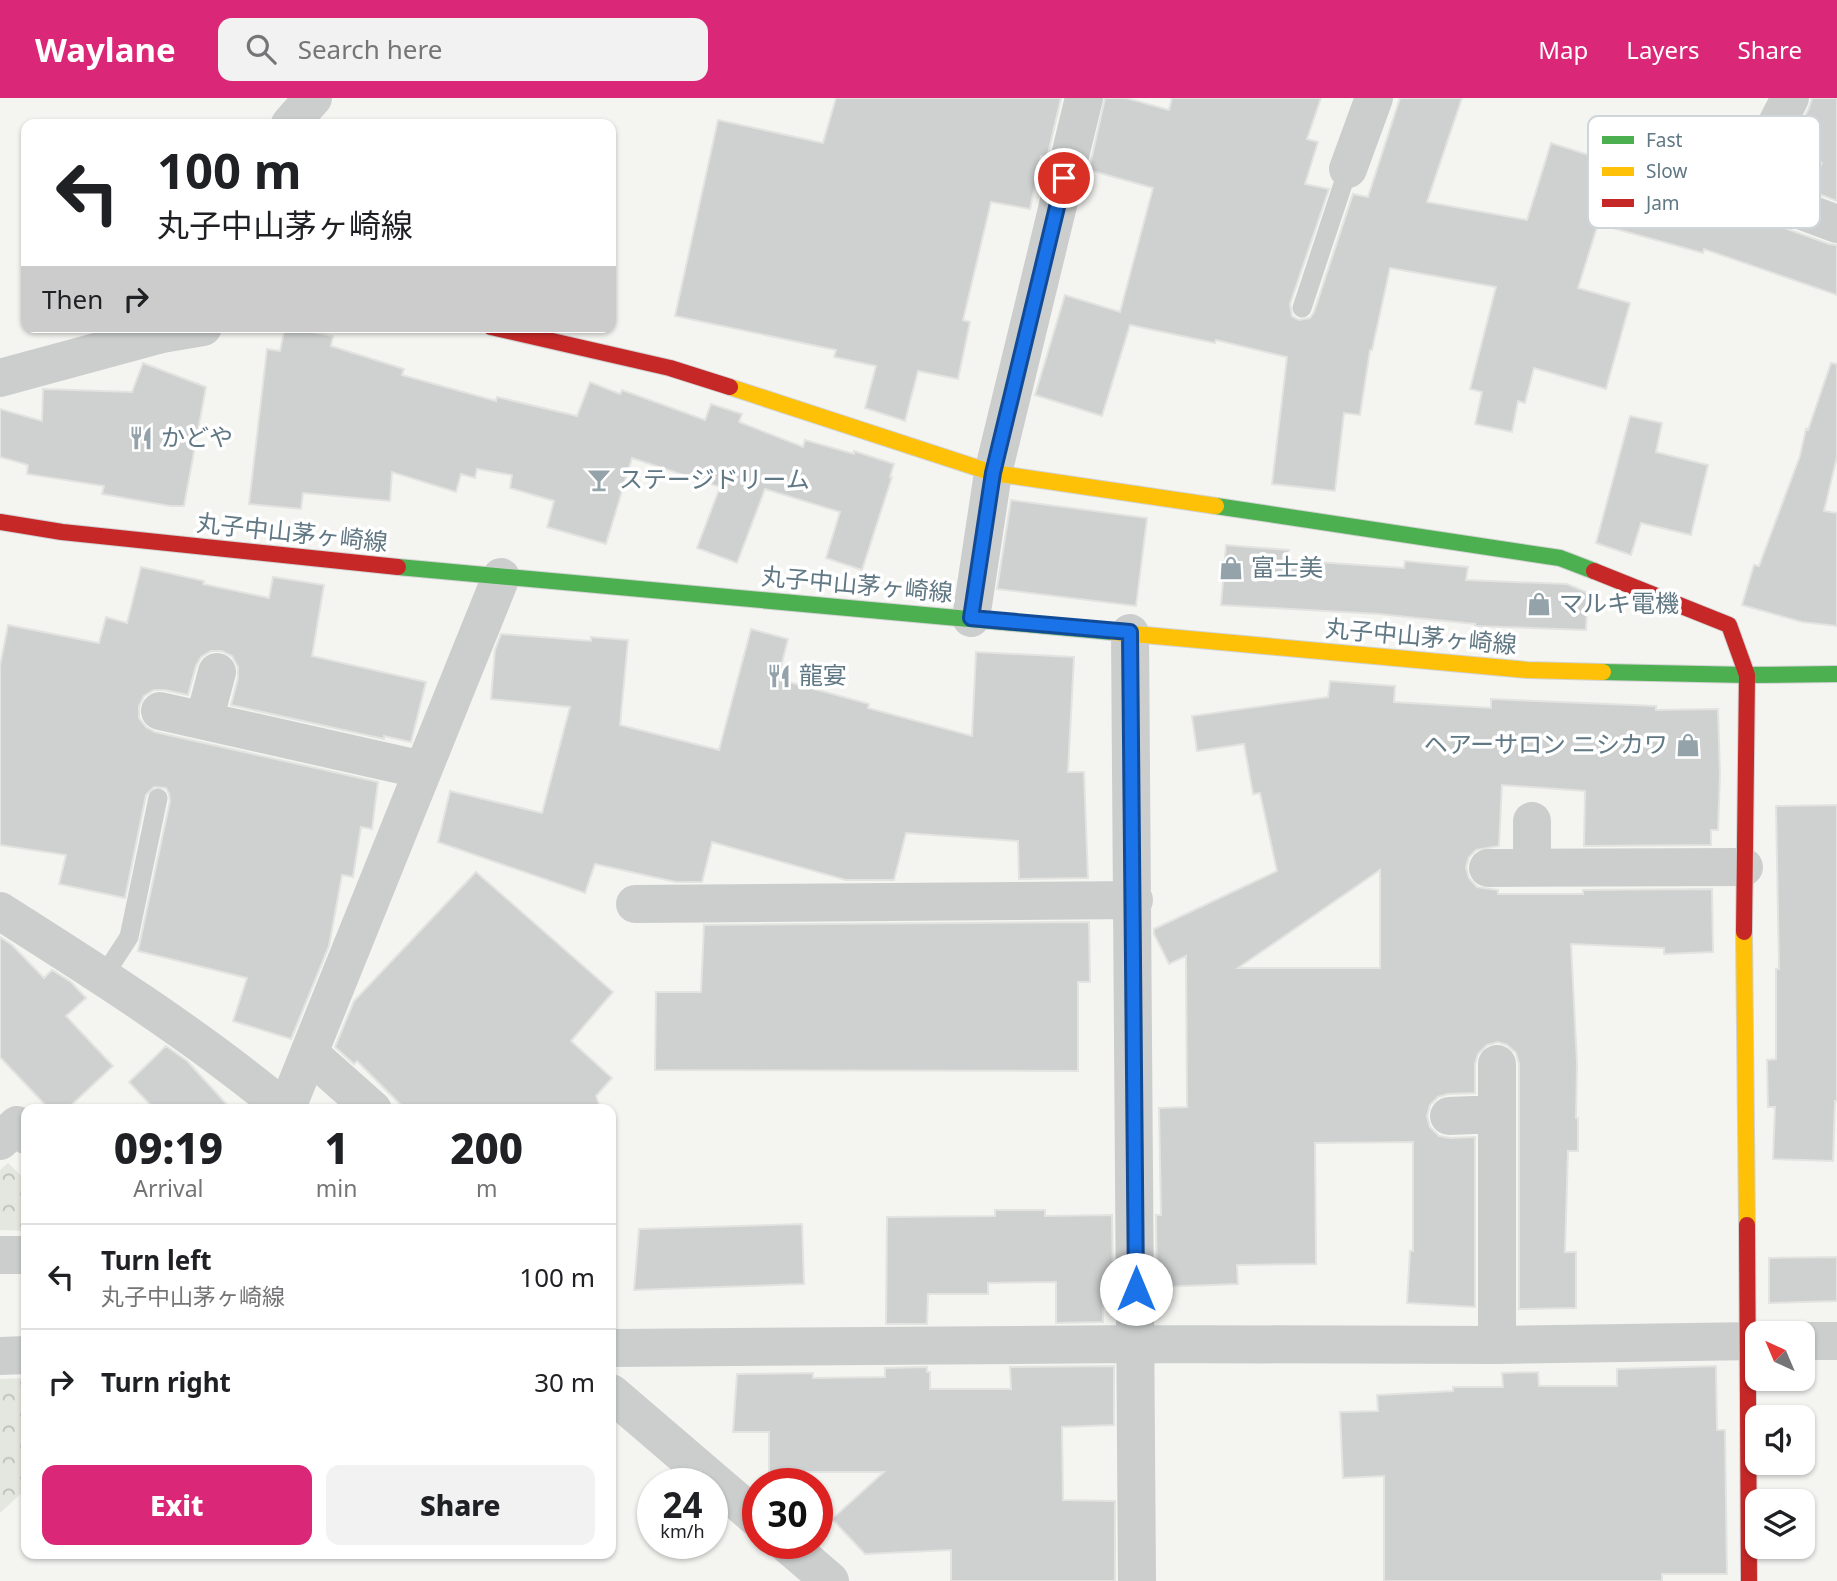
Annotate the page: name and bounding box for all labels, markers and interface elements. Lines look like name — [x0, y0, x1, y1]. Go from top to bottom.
search box — [218, 18, 708, 81]
text: Waylane — [35, 27, 176, 72]
icon: search — [242, 30, 280, 68]
text: Search here — [298, 31, 442, 67]
text: Map — [1538, 33, 1588, 66]
text: Layers — [1626, 33, 1700, 66]
text: Share — [1738, 33, 1802, 66]
legend — [1588, 116, 1820, 228]
text: Fast — [1646, 127, 1683, 153]
text: 100 m — [157, 137, 302, 203]
icon: left — [42, 147, 133, 238]
pin — [1034, 148, 1094, 208]
text: Slow — [1646, 158, 1687, 184]
icon: arrive — [1045, 159, 1083, 197]
text: Jam — [1644, 190, 1680, 216]
text: 丸子中山茅ヶ崎線 — [157, 203, 413, 246]
icon: right — [117, 280, 155, 318]
text: Then — [42, 281, 103, 317]
place label: かどや — [161, 420, 233, 453]
restaurant icon: かどや — [127, 424, 155, 452]
place label: ステージドリーム — [619, 462, 810, 495]
bar icon: ステージドリーム — [585, 466, 613, 494]
street label: 丸子中山茅ヶ崎線 — [195, 505, 389, 558]
place label: 富士美 — [1251, 550, 1323, 583]
shop icon: 富士美 — [1217, 554, 1245, 582]
street label: 丸子中山茅ヶ崎線 — [760, 559, 954, 608]
place label: マルキ電機 — [1559, 586, 1679, 619]
shop icon: マルキ電機 — [1525, 590, 1553, 618]
street label: 丸子中山茅ヶ崎線 — [1324, 611, 1518, 660]
place label: 龍宴 — [799, 658, 847, 691]
restaurant icon: 龍宴 — [765, 662, 793, 690]
place label: ヘアーサロン ニシカワ — [1424, 727, 1668, 760]
shop icon: ヘアーサロン ニシカワ — [1674, 731, 1702, 759]
text: 09:19 — [114, 1119, 223, 1176]
text: 1 — [324, 1119, 349, 1176]
text: 200 — [450, 1119, 523, 1176]
text: Arrival — [133, 1172, 203, 1204]
text: min — [316, 1172, 357, 1204]
text: m — [476, 1172, 497, 1204]
text: Turn left — [101, 1242, 212, 1278]
position arrow — [1099, 1252, 1173, 1326]
icon: left — [42, 1258, 80, 1296]
text: 100 m — [519, 1259, 595, 1295]
text: 丸子中山茅ヶ崎線 — [101, 1280, 285, 1312]
north arrow — [1745, 1321, 1815, 1391]
map controls — [1745, 1321, 1815, 1559]
icon: right — [42, 1363, 80, 1401]
text: Turn right — [101, 1364, 231, 1400]
text: 30 m — [534, 1364, 595, 1400]
button: sound — [1745, 1405, 1815, 1475]
button: Exit — [42, 1465, 312, 1545]
button: Share — [326, 1465, 595, 1545]
speed limit sign: 30 — [742, 1468, 833, 1559]
text: 24 — [662, 1481, 703, 1528]
button: layers — [1745, 1489, 1815, 1559]
text: km/h — [660, 1519, 705, 1543]

